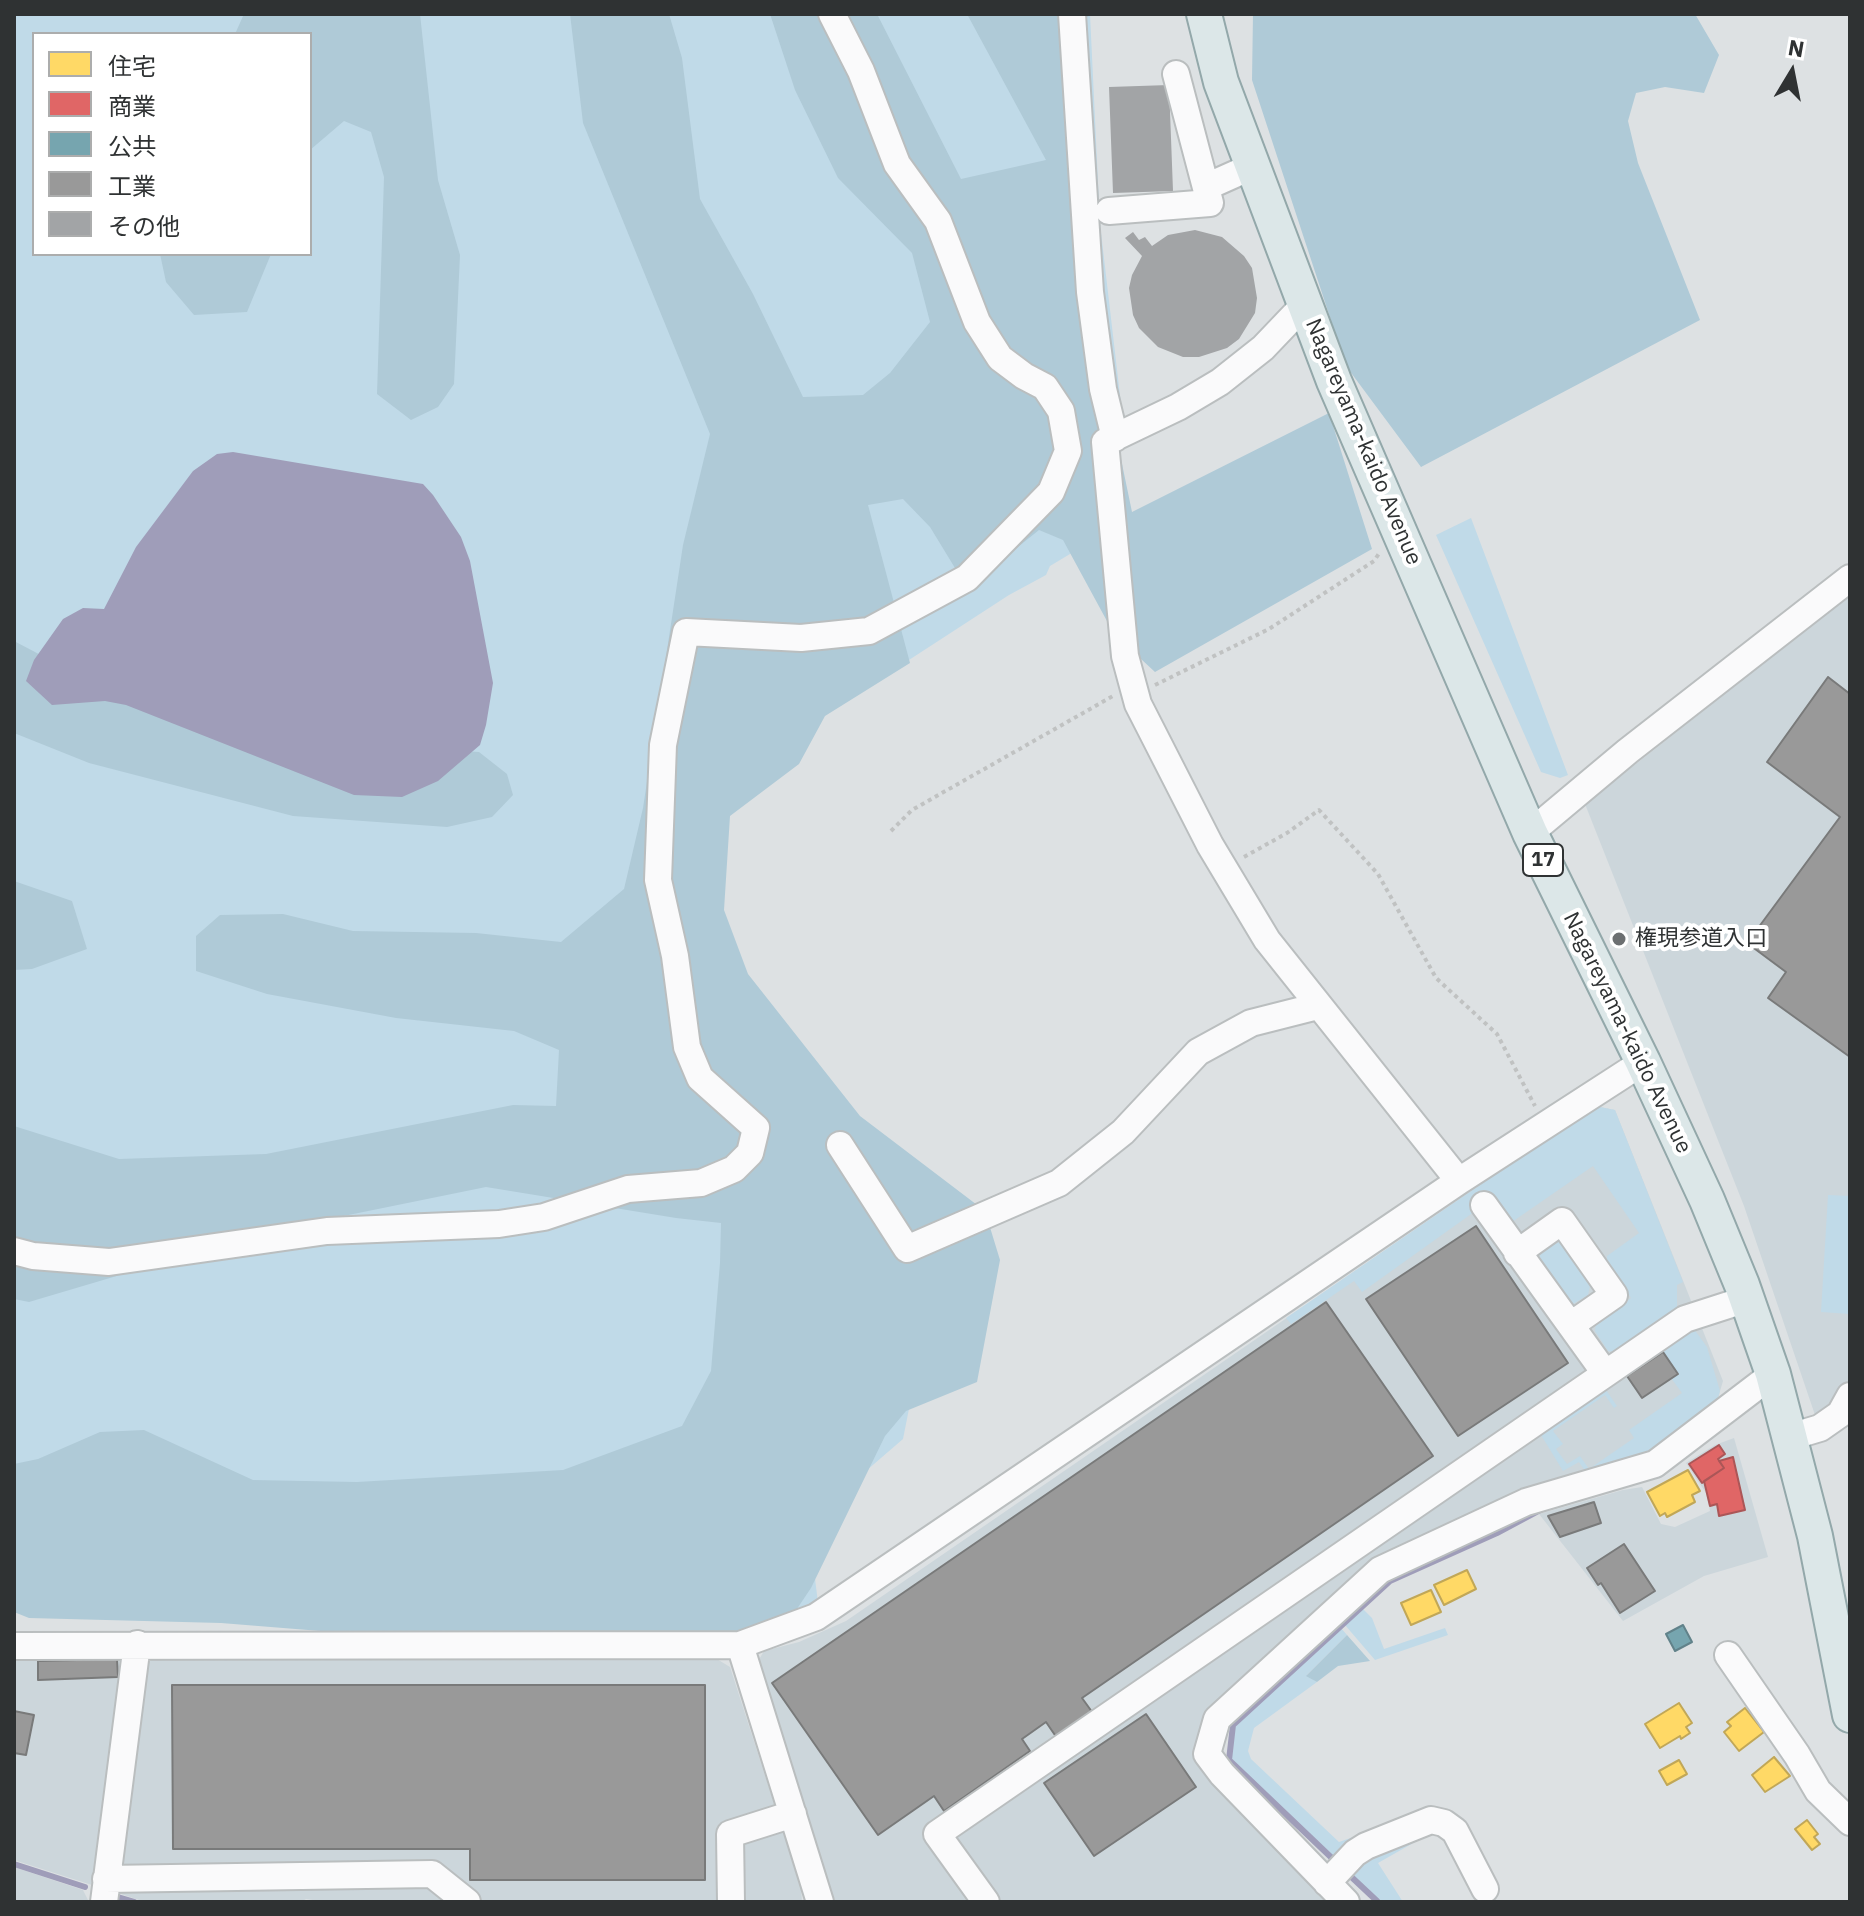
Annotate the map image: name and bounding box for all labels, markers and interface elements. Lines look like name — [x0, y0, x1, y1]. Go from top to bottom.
legend — [32, 32, 312, 256]
north arrow — [1752, 32, 1832, 112]
text: N — [1786, 32, 1807, 64]
text: 住宅 — [108, 50, 156, 82]
text: 商業 — [108, 90, 156, 122]
text: 公共 — [108, 130, 156, 162]
text: 工業 — [108, 170, 156, 202]
text: その他 — [108, 210, 180, 242]
street label: Nagareyama-kaido Avenue — [1299, 315, 1427, 569]
road number: 17 — [1523, 844, 1563, 876]
street label: Nagareyama-kaido Avenue — [1557, 908, 1697, 1158]
place label: 権現参道入口 — [1635, 926, 1767, 952]
marker: 権現参道入口 — [1610, 930, 1628, 948]

